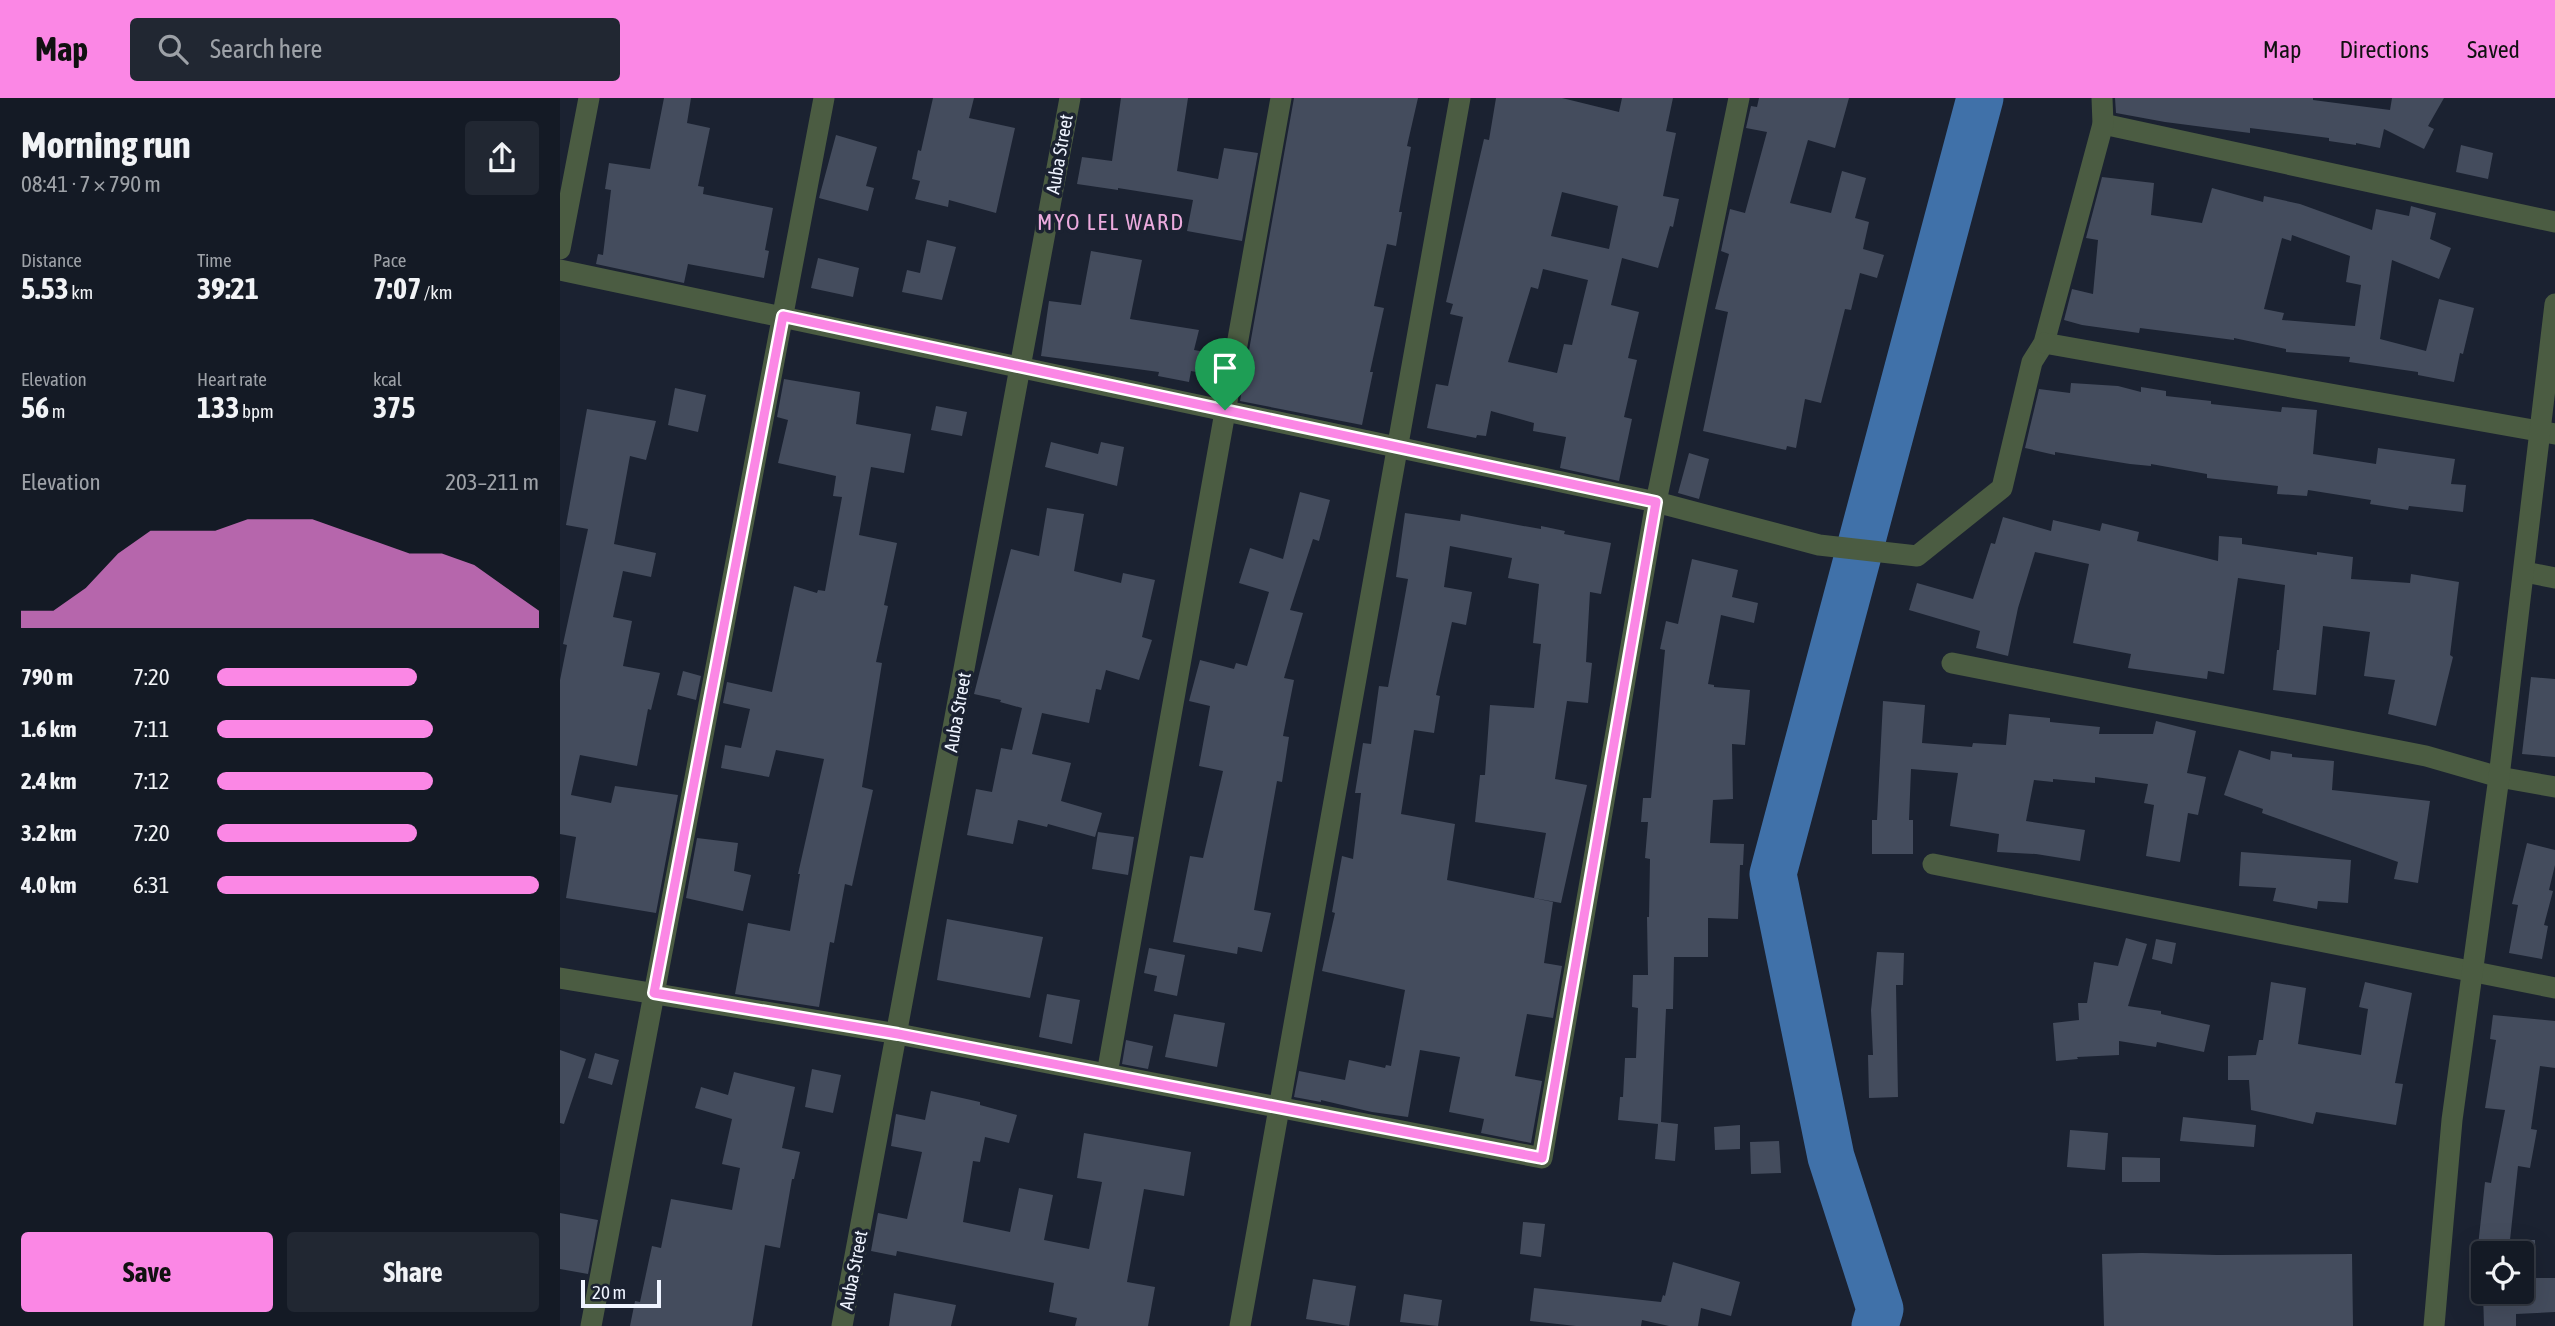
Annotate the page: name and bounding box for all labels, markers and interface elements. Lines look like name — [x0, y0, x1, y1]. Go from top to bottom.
search box — [130, 18, 620, 81]
text: Map — [35, 30, 88, 68]
icon: search — [154, 30, 192, 68]
text: Search here — [210, 34, 322, 64]
text: Map — [2263, 36, 2301, 63]
text: Directions — [2339, 36, 2429, 63]
text: Saved — [2467, 36, 2520, 63]
street label: Auba Street — [1041, 112, 1077, 196]
button: share — [465, 121, 539, 195]
text: Morning run — [21, 123, 191, 166]
text: 08:41 · 7 × 790 m — [21, 171, 161, 197]
district label: MYO LEL WARD — [1037, 209, 1185, 235]
text: Distance — [21, 249, 82, 271]
text: Time — [197, 249, 232, 271]
text: Pace — [373, 249, 406, 271]
text: 5.53 — [21, 271, 69, 305]
text: 39:21 — [197, 271, 259, 305]
text: 7:07 — [373, 271, 421, 305]
text: km — [69, 281, 93, 303]
text: /km — [421, 281, 452, 303]
pin — [1195, 338, 1255, 410]
icon: arrive — [1206, 349, 1244, 387]
text: Elevation — [21, 368, 87, 390]
text: Heart rate — [197, 368, 267, 390]
text: kcal — [373, 368, 402, 390]
text: 56 — [21, 390, 49, 424]
text: 133 — [197, 390, 239, 424]
text: 375 — [373, 390, 415, 424]
text: m — [49, 400, 66, 422]
text: bpm — [239, 400, 274, 422]
text: Elevation — [21, 469, 101, 495]
text: 203–211 m — [445, 469, 539, 495]
text: 790 m — [21, 664, 73, 690]
text: 7:20 — [133, 664, 170, 690]
street label: Auba Street — [939, 670, 975, 754]
text: 1.6 km — [21, 716, 77, 742]
text: 7:11 — [133, 716, 170, 742]
text: 2.4 km — [21, 768, 77, 794]
text: 7:12 — [133, 768, 170, 794]
text: 3.2 km — [21, 820, 77, 846]
text: 7:20 — [133, 820, 170, 846]
text: 4.0 km — [21, 872, 77, 898]
text: 6:31 — [133, 872, 170, 898]
street label: Auba Street — [835, 1228, 871, 1312]
button: Save — [21, 1232, 273, 1312]
button: Share — [287, 1232, 539, 1312]
map controls — [2471, 1241, 2534, 1304]
button: locate — [2471, 1241, 2534, 1304]
scale bar — [581, 1277, 662, 1309]
text: 20 m — [592, 1281, 626, 1303]

